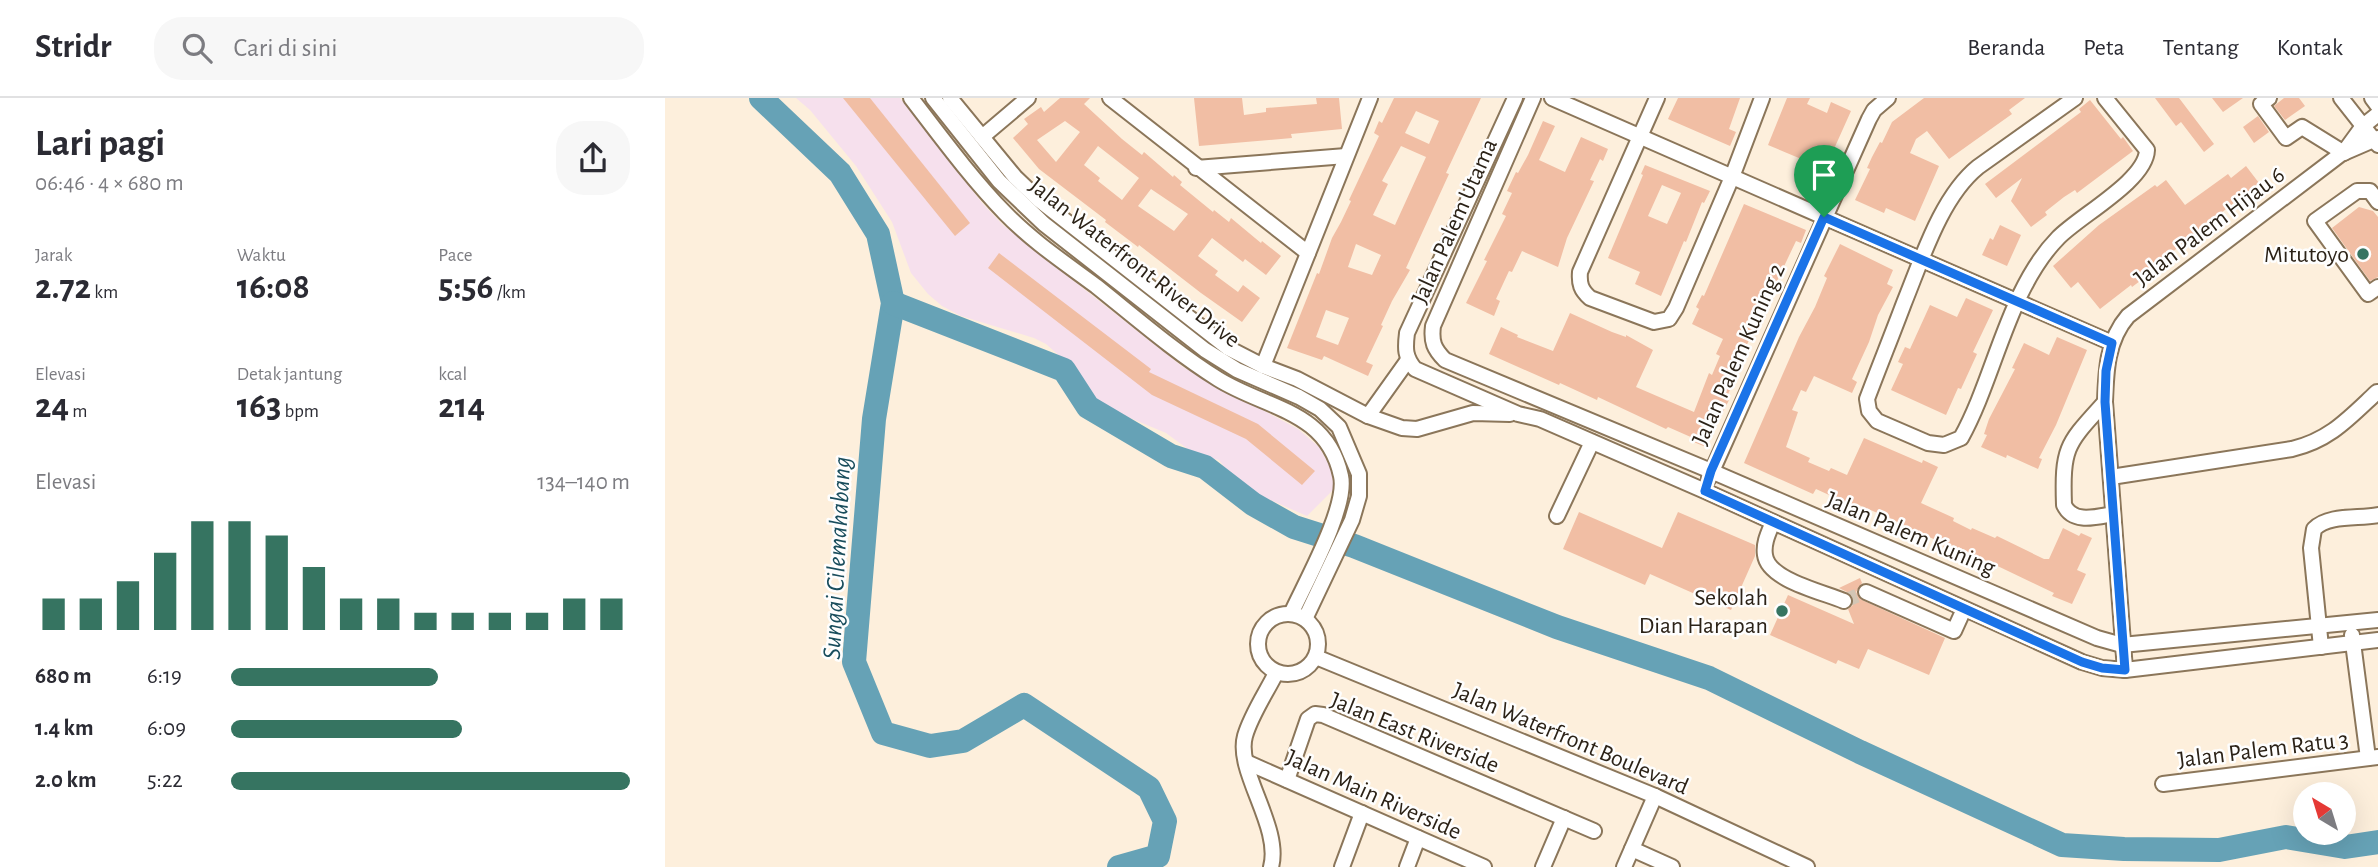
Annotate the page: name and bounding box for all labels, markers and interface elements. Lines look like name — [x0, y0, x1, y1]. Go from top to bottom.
search box — [154, 17, 644, 80]
icon: search — [178, 29, 216, 67]
text: Stridr — [35, 31, 112, 64]
text: Cari di sini — [234, 35, 337, 61]
text: Beranda — [1967, 36, 2045, 60]
text: Peta — [2083, 36, 2125, 60]
text: Tentang — [2163, 36, 2239, 60]
text: Kontak — [2277, 36, 2343, 60]
button: share — [556, 121, 630, 195]
text: Lari pagi — [35, 125, 165, 163]
street label: Jalan Palem Utama — [1408, 135, 1502, 308]
pin — [1794, 145, 1854, 217]
icon: arrive — [1805, 156, 1843, 194]
street label: Jalan Palem Hijau 6 — [2130, 163, 2289, 291]
text: 06:46 · 4 × 680 m — [35, 172, 184, 195]
street label: Jalan Waterfront River Drive — [1024, 173, 1244, 352]
place label: Mitutoyo — [2264, 243, 2349, 267]
text: Jarak — [35, 246, 73, 265]
text: Waktu — [237, 246, 286, 265]
text: Pace — [438, 246, 473, 265]
marker: Mitutoyo — [2355, 246, 2371, 262]
street label: Jalan Palem Kuning 2 — [1688, 260, 1790, 449]
text: 2.72 — [35, 270, 91, 305]
text: 16:08 — [237, 270, 310, 305]
text: 5:56 — [438, 270, 494, 305]
text: km — [91, 283, 118, 302]
text: /km — [494, 283, 526, 302]
text: Elevasi — [35, 365, 86, 384]
text: Detak jantung — [237, 365, 342, 384]
text: kcal — [438, 365, 467, 384]
text: 24 — [35, 389, 69, 424]
text: 163 — [237, 389, 281, 424]
text: 214 — [438, 389, 485, 424]
text: m — [69, 402, 87, 421]
text: bpm — [281, 402, 319, 421]
water label: Sungai Cilemahabang — [819, 456, 855, 660]
text: Elevasi — [35, 471, 96, 494]
text: 134–140 m — [537, 471, 630, 494]
street label: Jalan Palem Kuning — [1822, 487, 1999, 581]
place label: Sekolah Dian Harapan — [1639, 586, 1768, 638]
marker: Sekolah Dian Harapan — [1774, 603, 1790, 619]
text: 680 m — [35, 665, 91, 688]
text: 6:19 — [147, 665, 182, 688]
street label: Jalan Waterfront Boulevard — [1449, 678, 1692, 799]
street label: Jalan East Riverside — [1327, 688, 1502, 778]
text: 1.4 km — [35, 717, 94, 740]
text: 6:09 — [147, 717, 186, 740]
street label: Jalan Palem Ratu 3 — [2176, 728, 2350, 772]
street label: Jalan Main Riverside — [1282, 746, 1465, 844]
text: 2.0 km — [35, 769, 97, 792]
text: 5:22 — [147, 769, 183, 792]
north arrow — [2293, 782, 2355, 845]
map controls — [2293, 782, 2356, 845]

